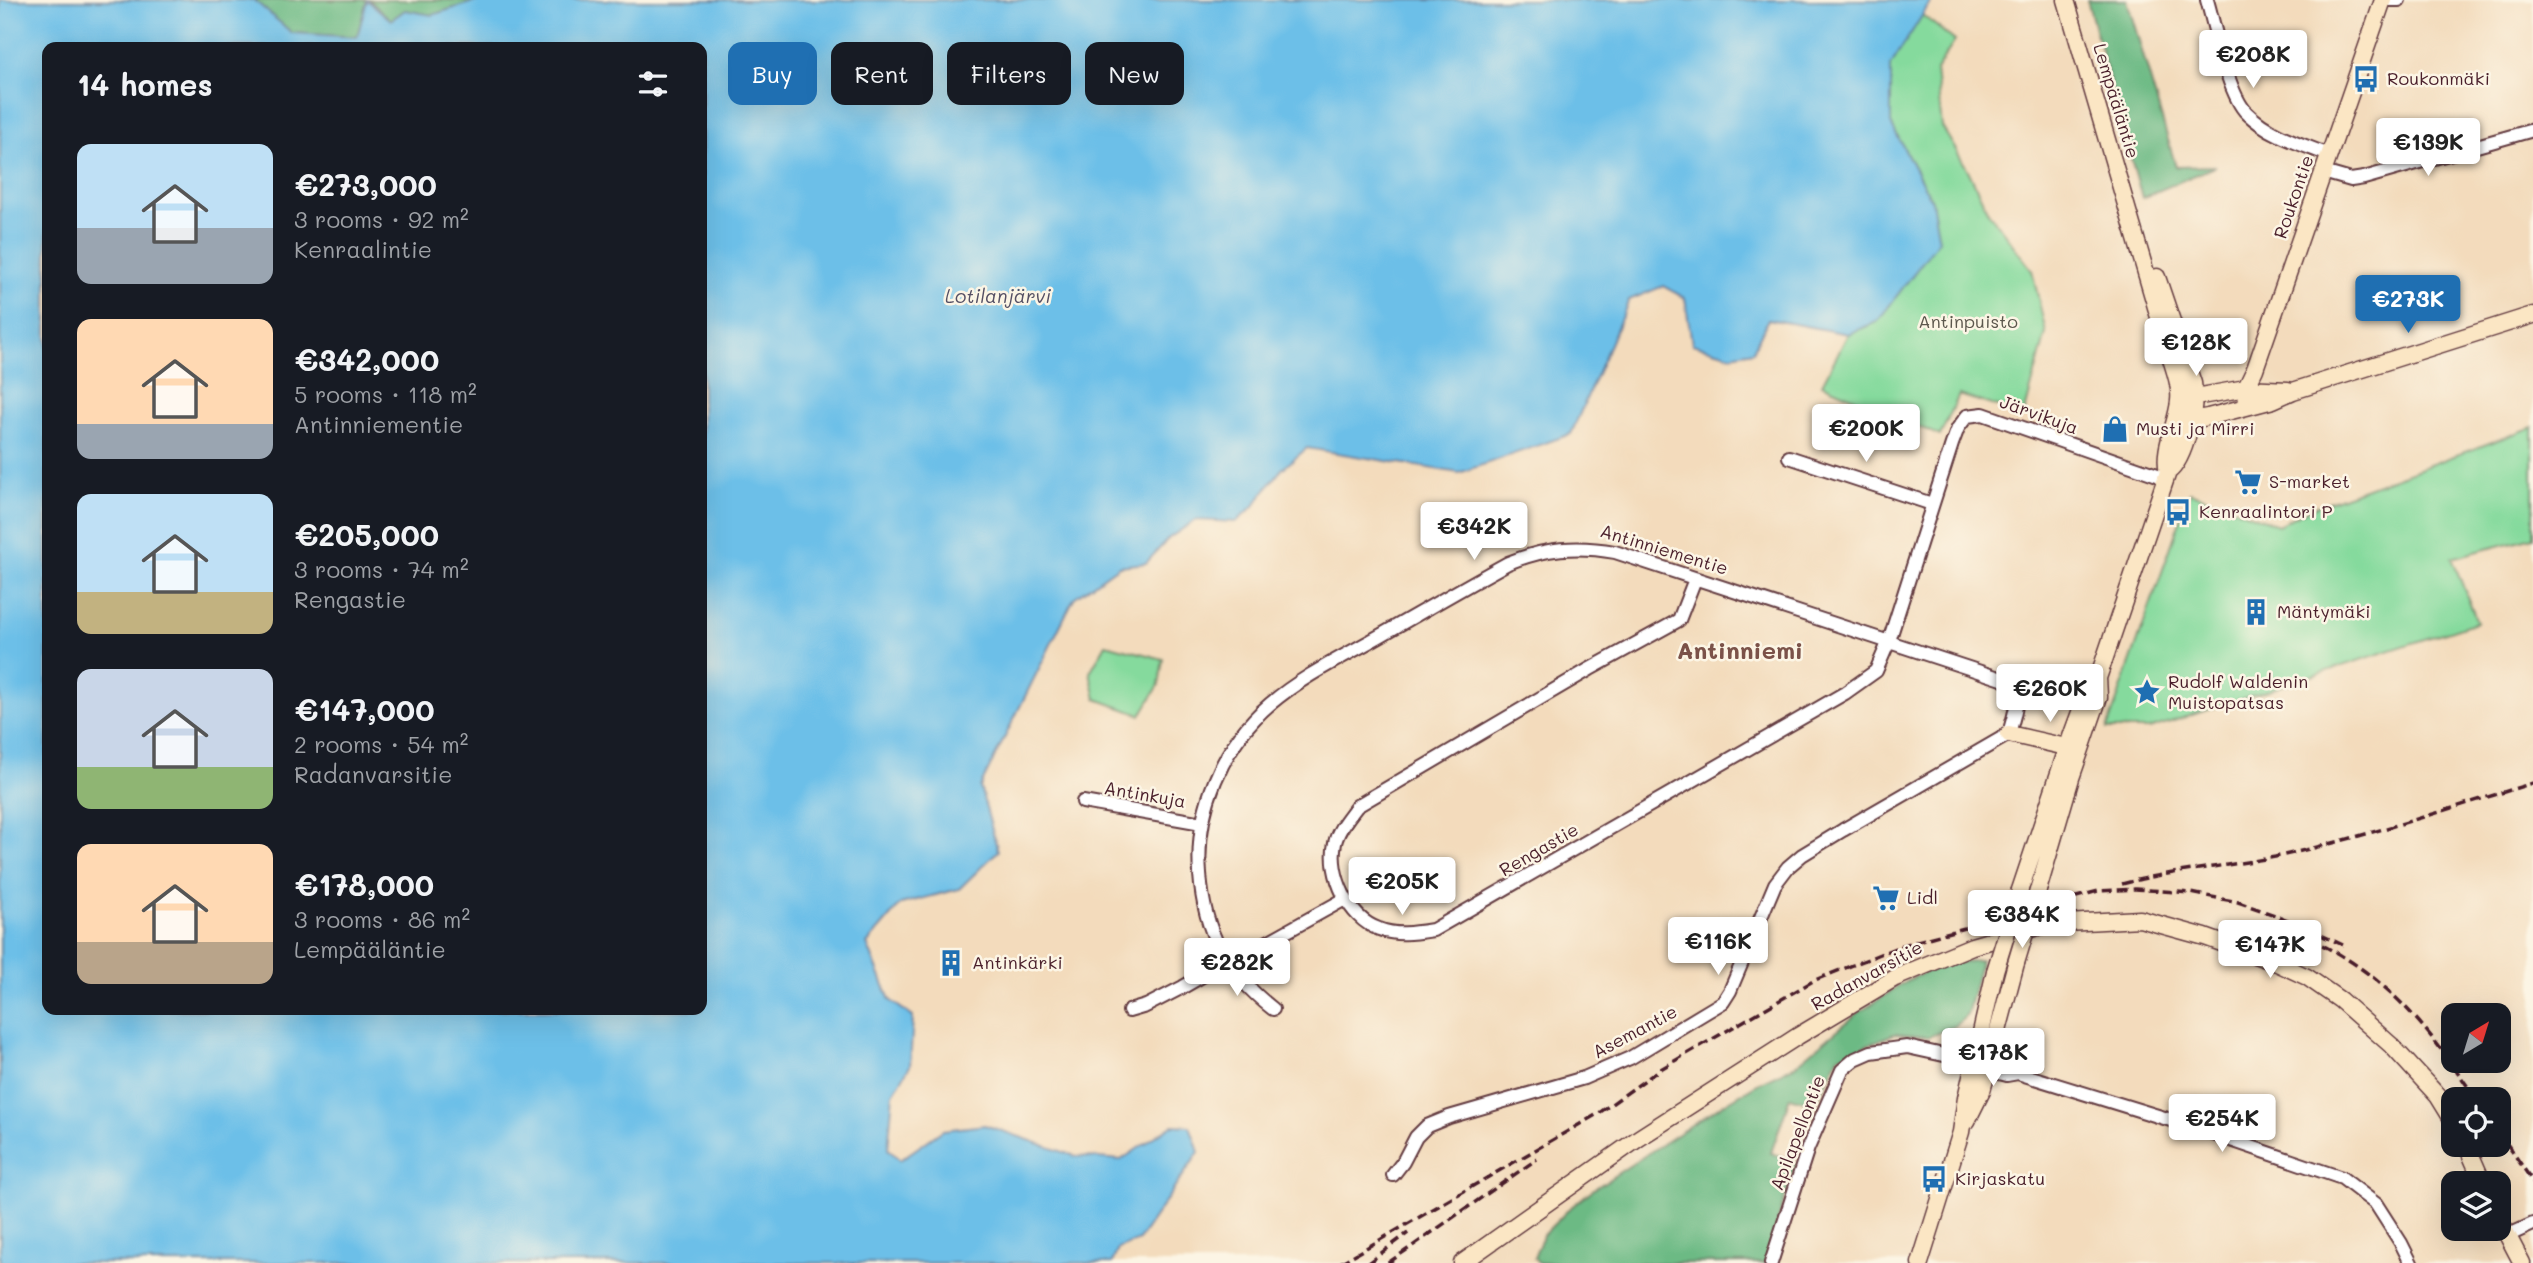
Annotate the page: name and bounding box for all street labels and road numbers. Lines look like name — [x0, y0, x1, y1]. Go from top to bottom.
street label: Lempääläntie — [2088, 40, 2146, 161]
street label: Roukontie — [2268, 152, 2319, 242]
street label: Järvikuja — [1997, 389, 2082, 439]
street label: Antinniementie — [1597, 518, 1731, 580]
street label: Antinkuja — [1102, 775, 1188, 813]
street label: Rengastie — [1495, 817, 1582, 881]
street label: Radanvarsitie — [1806, 935, 1927, 1016]
street label: Asemantie — [1588, 999, 1681, 1063]
street label: Apilapellontie — [1764, 1072, 1830, 1194]

